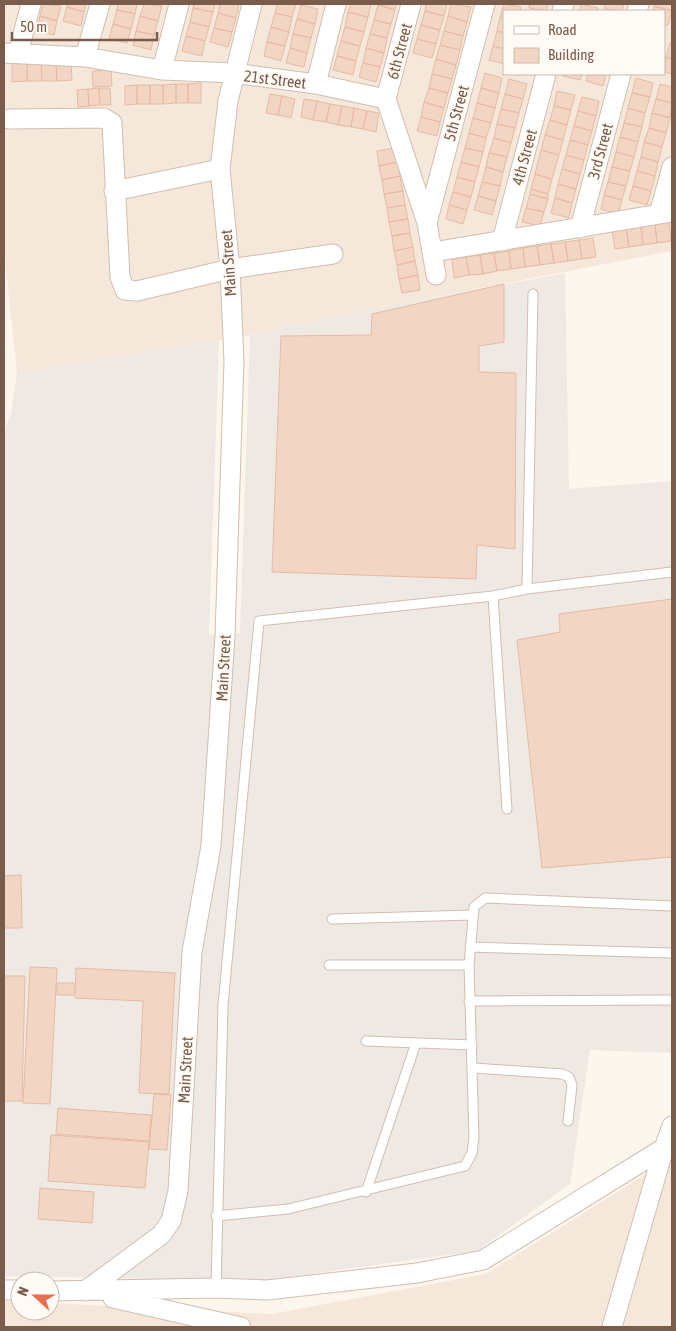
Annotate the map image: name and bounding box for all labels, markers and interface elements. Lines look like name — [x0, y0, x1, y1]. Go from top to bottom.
scale bar — [12, 10, 158, 42]
legend — [503, 10, 666, 75]
text: 50 m — [20, 18, 47, 35]
street label: 6th Street — [383, 21, 415, 81]
text: Road — [548, 21, 577, 38]
text: Building — [548, 46, 594, 63]
street label: 21st Street — [243, 66, 308, 92]
street label: 5th Street — [440, 83, 472, 143]
street label: 3rd Street — [584, 121, 616, 181]
street label: 4th Street — [508, 127, 540, 187]
street label: Main Street — [217, 229, 239, 297]
street label: Main Street — [212, 634, 234, 702]
street label: Main Street — [174, 1036, 196, 1104]
north arrow — [10, 1271, 60, 1321]
text: N — [14, 1285, 32, 1298]

